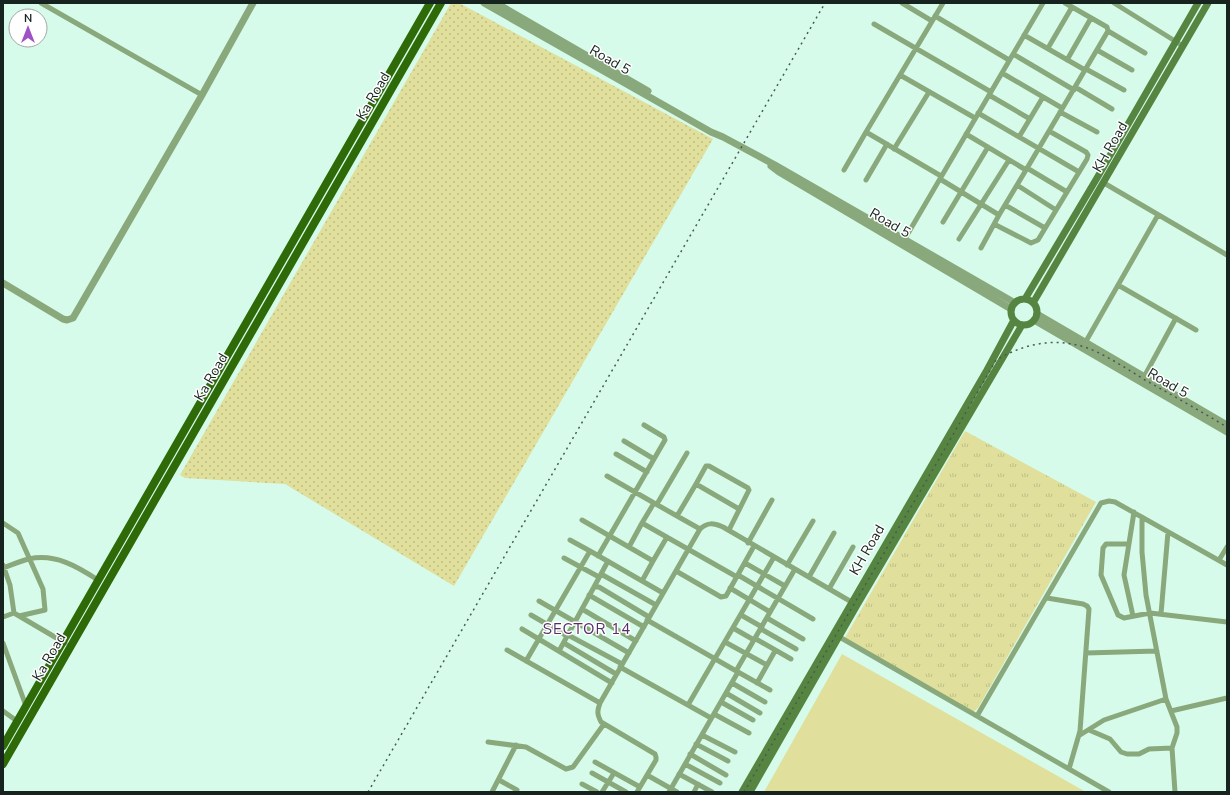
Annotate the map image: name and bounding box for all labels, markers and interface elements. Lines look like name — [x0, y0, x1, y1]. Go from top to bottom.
north arrow — [8, 8, 48, 48]
text: N — [24, 11, 32, 26]
street label: Road 5 — [586, 41, 634, 79]
street label: Ka Road — [352, 69, 394, 123]
street label: KH Road — [1088, 118, 1132, 176]
street label: Road 5 — [866, 204, 914, 242]
street label: Ka Road — [190, 350, 232, 404]
street label: Road 5 — [1144, 364, 1192, 402]
street label: KH Road — [845, 521, 889, 579]
district label: SECTOR 14 — [543, 619, 631, 639]
street label: Ka Road — [28, 630, 70, 684]

